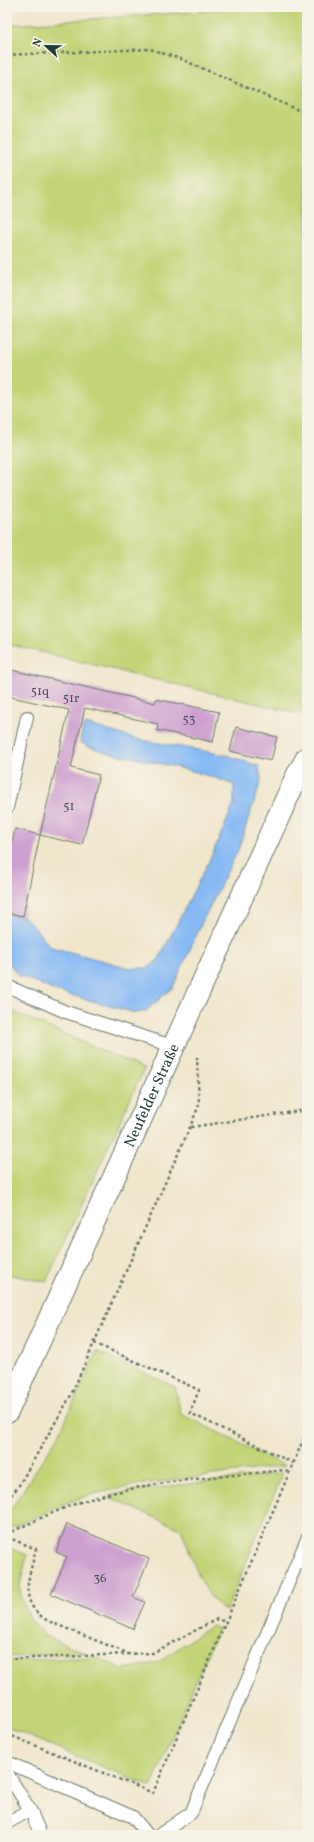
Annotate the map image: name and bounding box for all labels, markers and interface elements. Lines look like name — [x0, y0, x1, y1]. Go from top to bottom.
north arrow — [26, 26, 66, 66]
text: N — [30, 36, 47, 49]
house number: 51q — [31, 683, 49, 701]
house number: 51r — [63, 690, 80, 708]
house number: 53 — [183, 711, 196, 729]
house number: 51 — [63, 798, 75, 816]
street label: Neufelder Straße — [120, 1041, 185, 1151]
house number: 36 — [93, 1570, 107, 1588]

